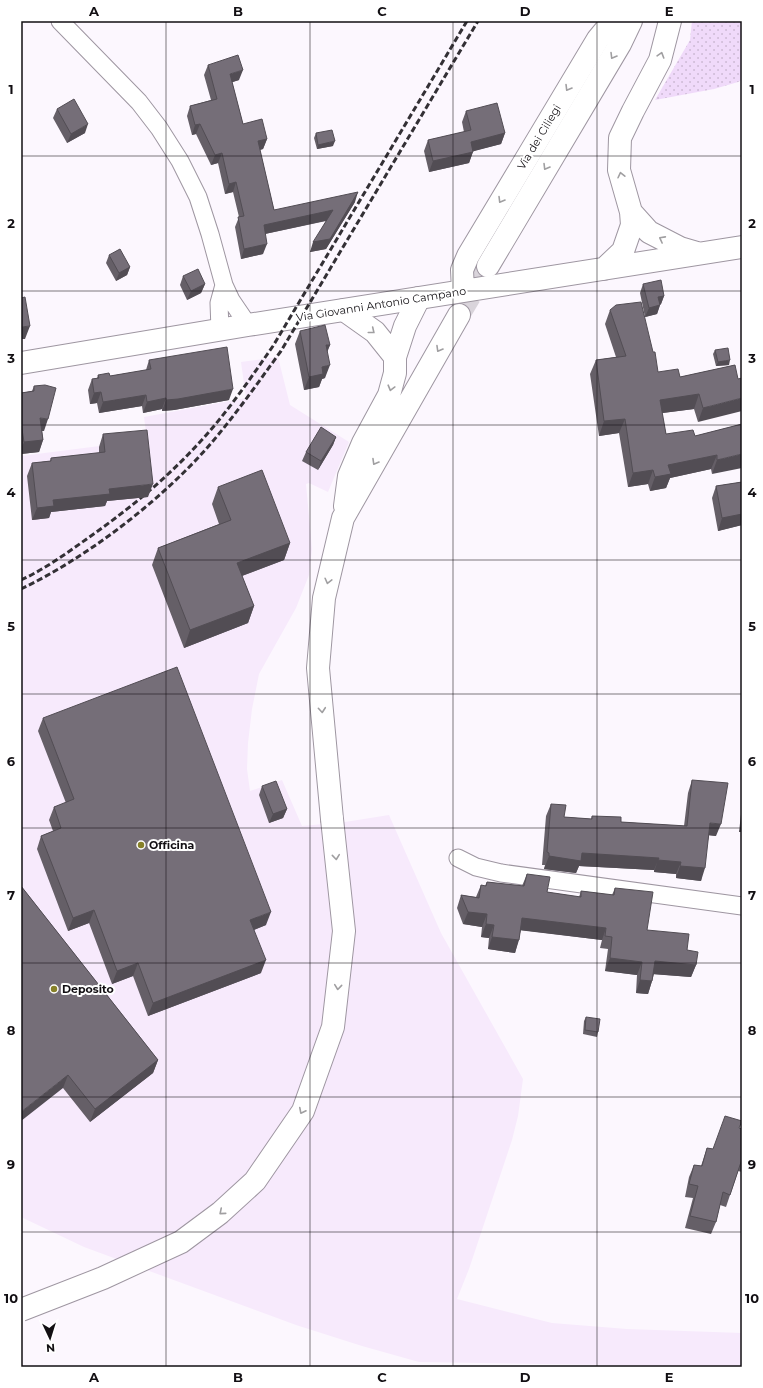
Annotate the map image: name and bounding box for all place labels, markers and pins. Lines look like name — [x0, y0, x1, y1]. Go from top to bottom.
place label: Officina — [149, 838, 195, 852]
marker: Officina — [136, 840, 146, 850]
place label: Deposito — [62, 982, 114, 996]
marker: Deposito — [49, 984, 59, 994]

